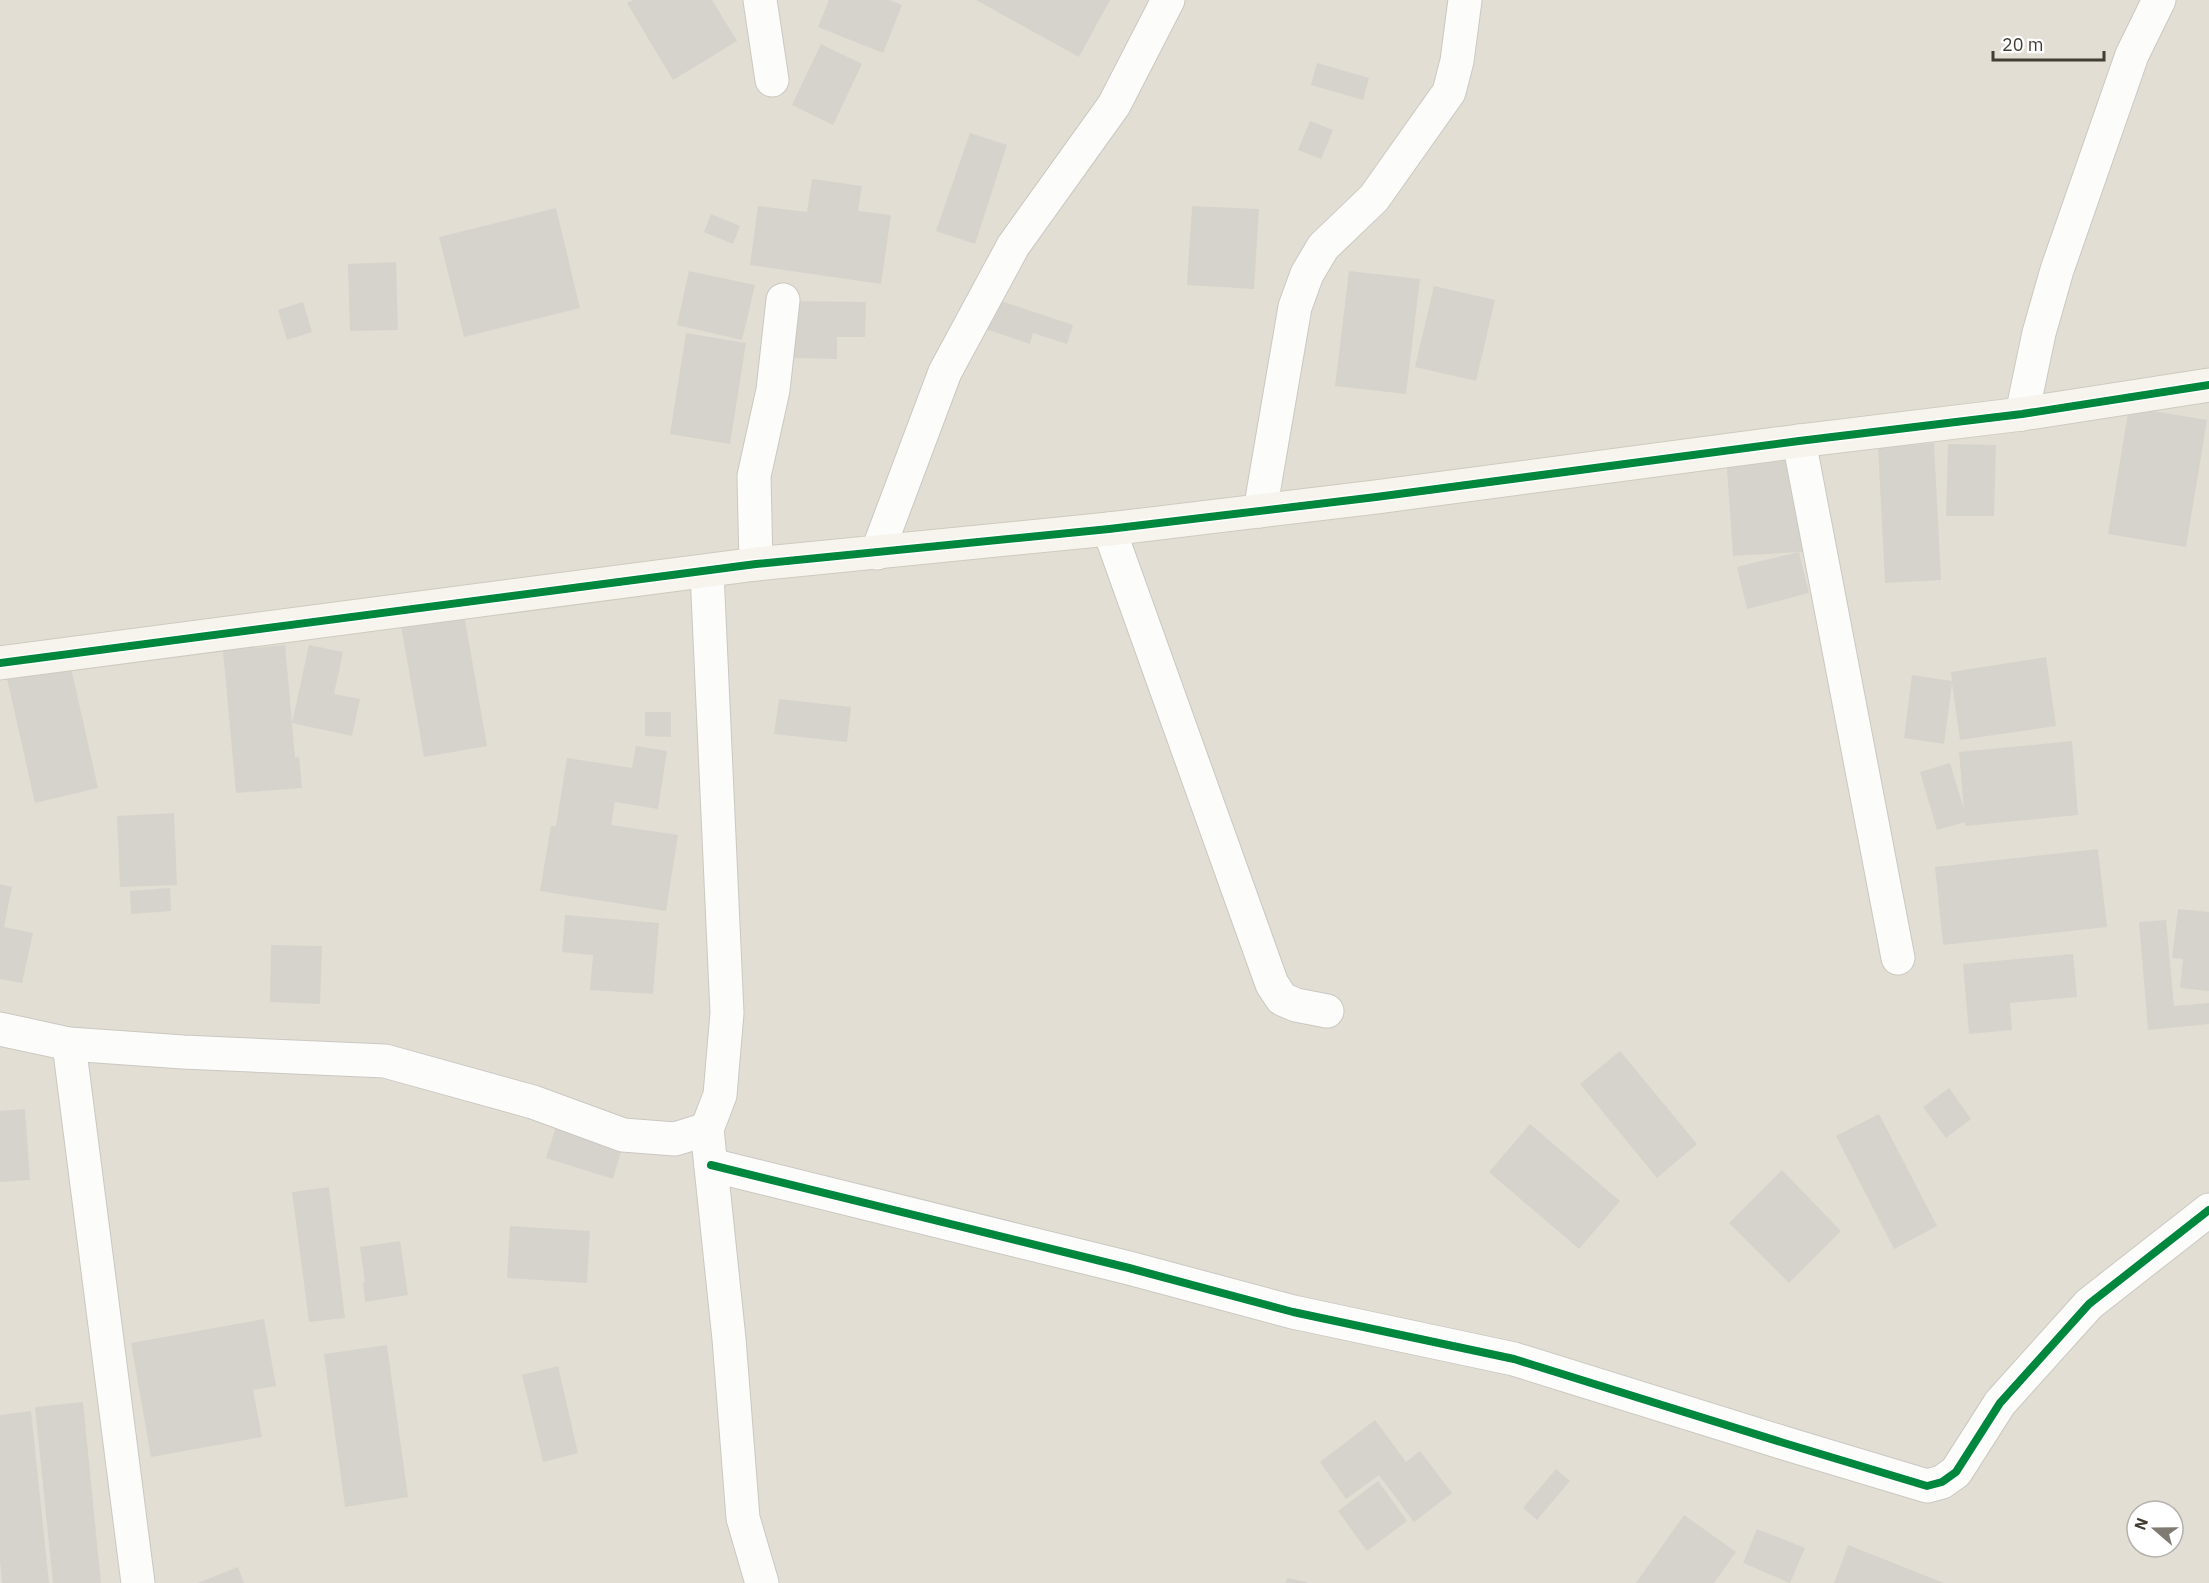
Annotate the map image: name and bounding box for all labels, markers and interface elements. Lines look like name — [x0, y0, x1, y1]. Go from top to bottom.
scale bar — [1993, 24, 2104, 62]
text: 20 m — [2002, 33, 2044, 56]
north arrow — [2125, 1499, 2185, 1559]
text: N — [2130, 1515, 2152, 1533]

